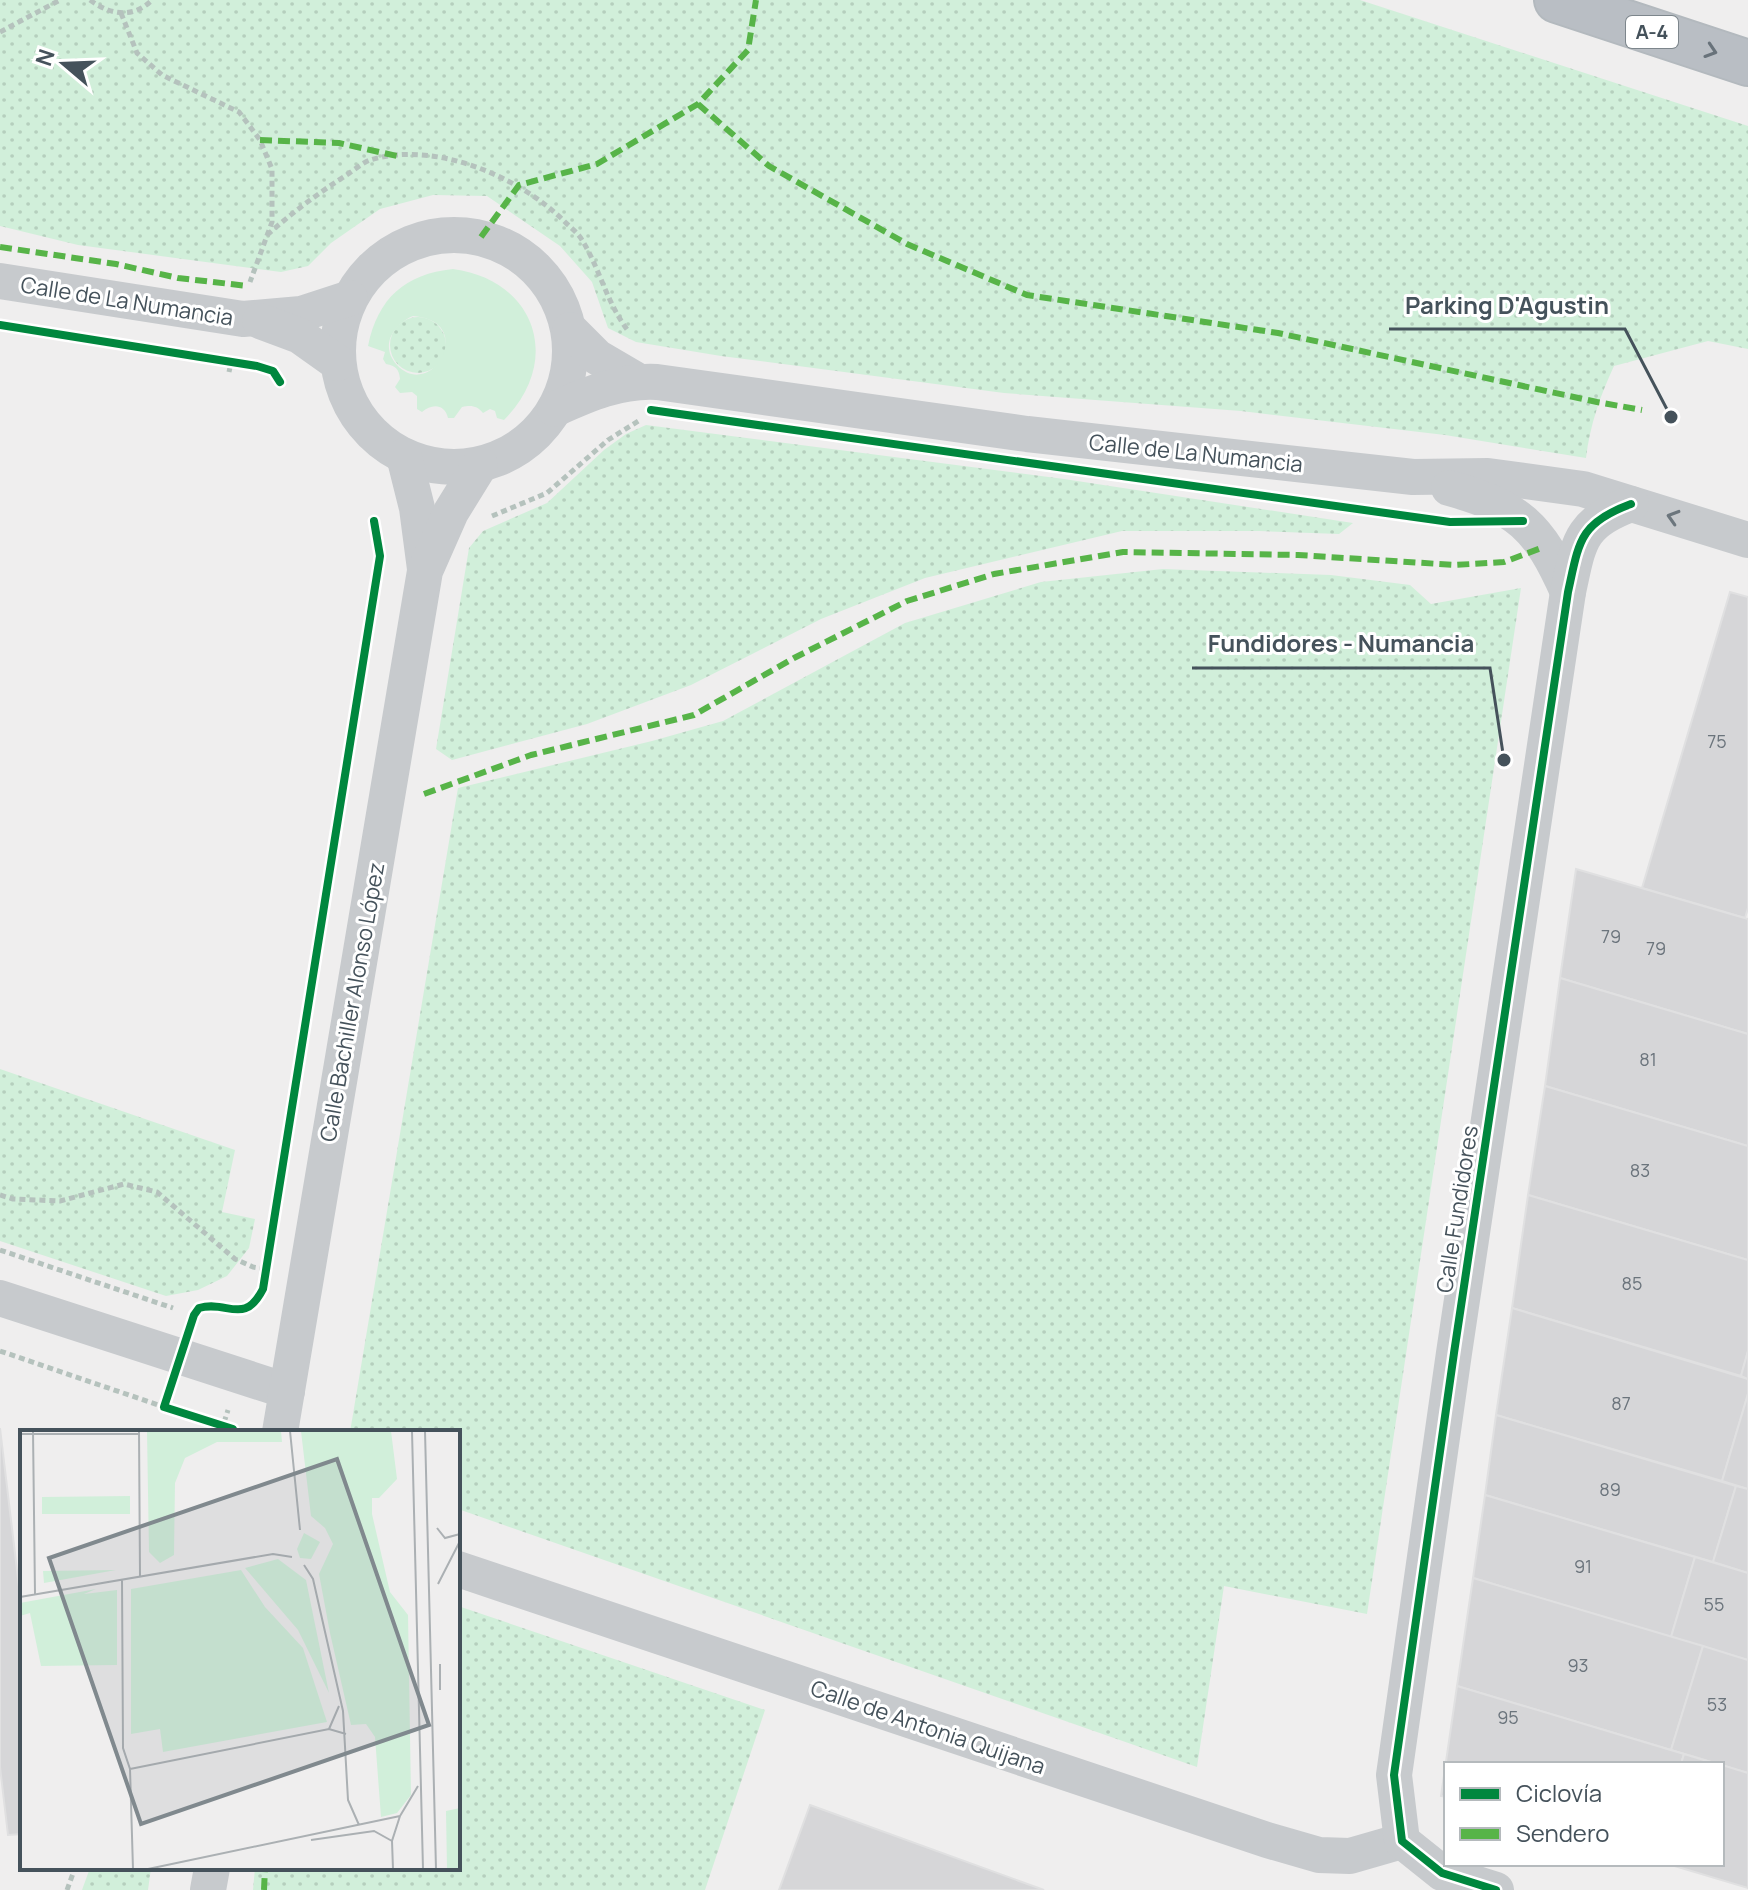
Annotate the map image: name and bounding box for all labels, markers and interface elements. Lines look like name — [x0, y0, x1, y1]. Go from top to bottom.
road number: A-4 — [1626, 16, 1678, 48]
north arrow — [24, 24, 104, 104]
one-way arrow — [1703, 42, 1717, 58]
text: N — [28, 45, 62, 70]
street label: Calle de La Numancia — [19, 269, 235, 333]
callout: Parking D'Agustin — [1389, 281, 1625, 329]
text: Parking D'Agustin — [1405, 288, 1609, 321]
street label: Calle de La Numancia — [1088, 427, 1304, 479]
one-way arrow — [1667, 510, 1681, 526]
callout: Fundidores - Numancia — [1192, 620, 1490, 668]
text: Fundidores - Numancia — [1208, 626, 1474, 659]
house number: 75 — [1707, 729, 1727, 753]
street label: Calle Bachiller Alonso López — [313, 860, 391, 1144]
house number: 79 — [1601, 924, 1621, 948]
house number: 79 — [1646, 936, 1666, 960]
house number: 81 — [1639, 1047, 1657, 1071]
street label: Calle Fundidores — [1429, 1123, 1485, 1295]
house number: 83 — [1630, 1158, 1650, 1182]
house number: 85 — [1622, 1271, 1642, 1295]
house number: 87 — [1611, 1391, 1631, 1415]
inset map — [20, 1430, 460, 1870]
house number: 89 — [1599, 1477, 1621, 1501]
house number: 91 — [1574, 1554, 1592, 1578]
house number: 55 — [1704, 1592, 1724, 1616]
house number: 93 — [1567, 1653, 1589, 1677]
street label: Calle de Antonia Quijana — [807, 1673, 1049, 1781]
house number: 53 — [1707, 1692, 1727, 1716]
house number: 95 — [1497, 1705, 1519, 1729]
legend — [1444, 1762, 1724, 1866]
text: Ciclovía — [1516, 1776, 1602, 1809]
text: Sendero — [1516, 1816, 1610, 1849]

